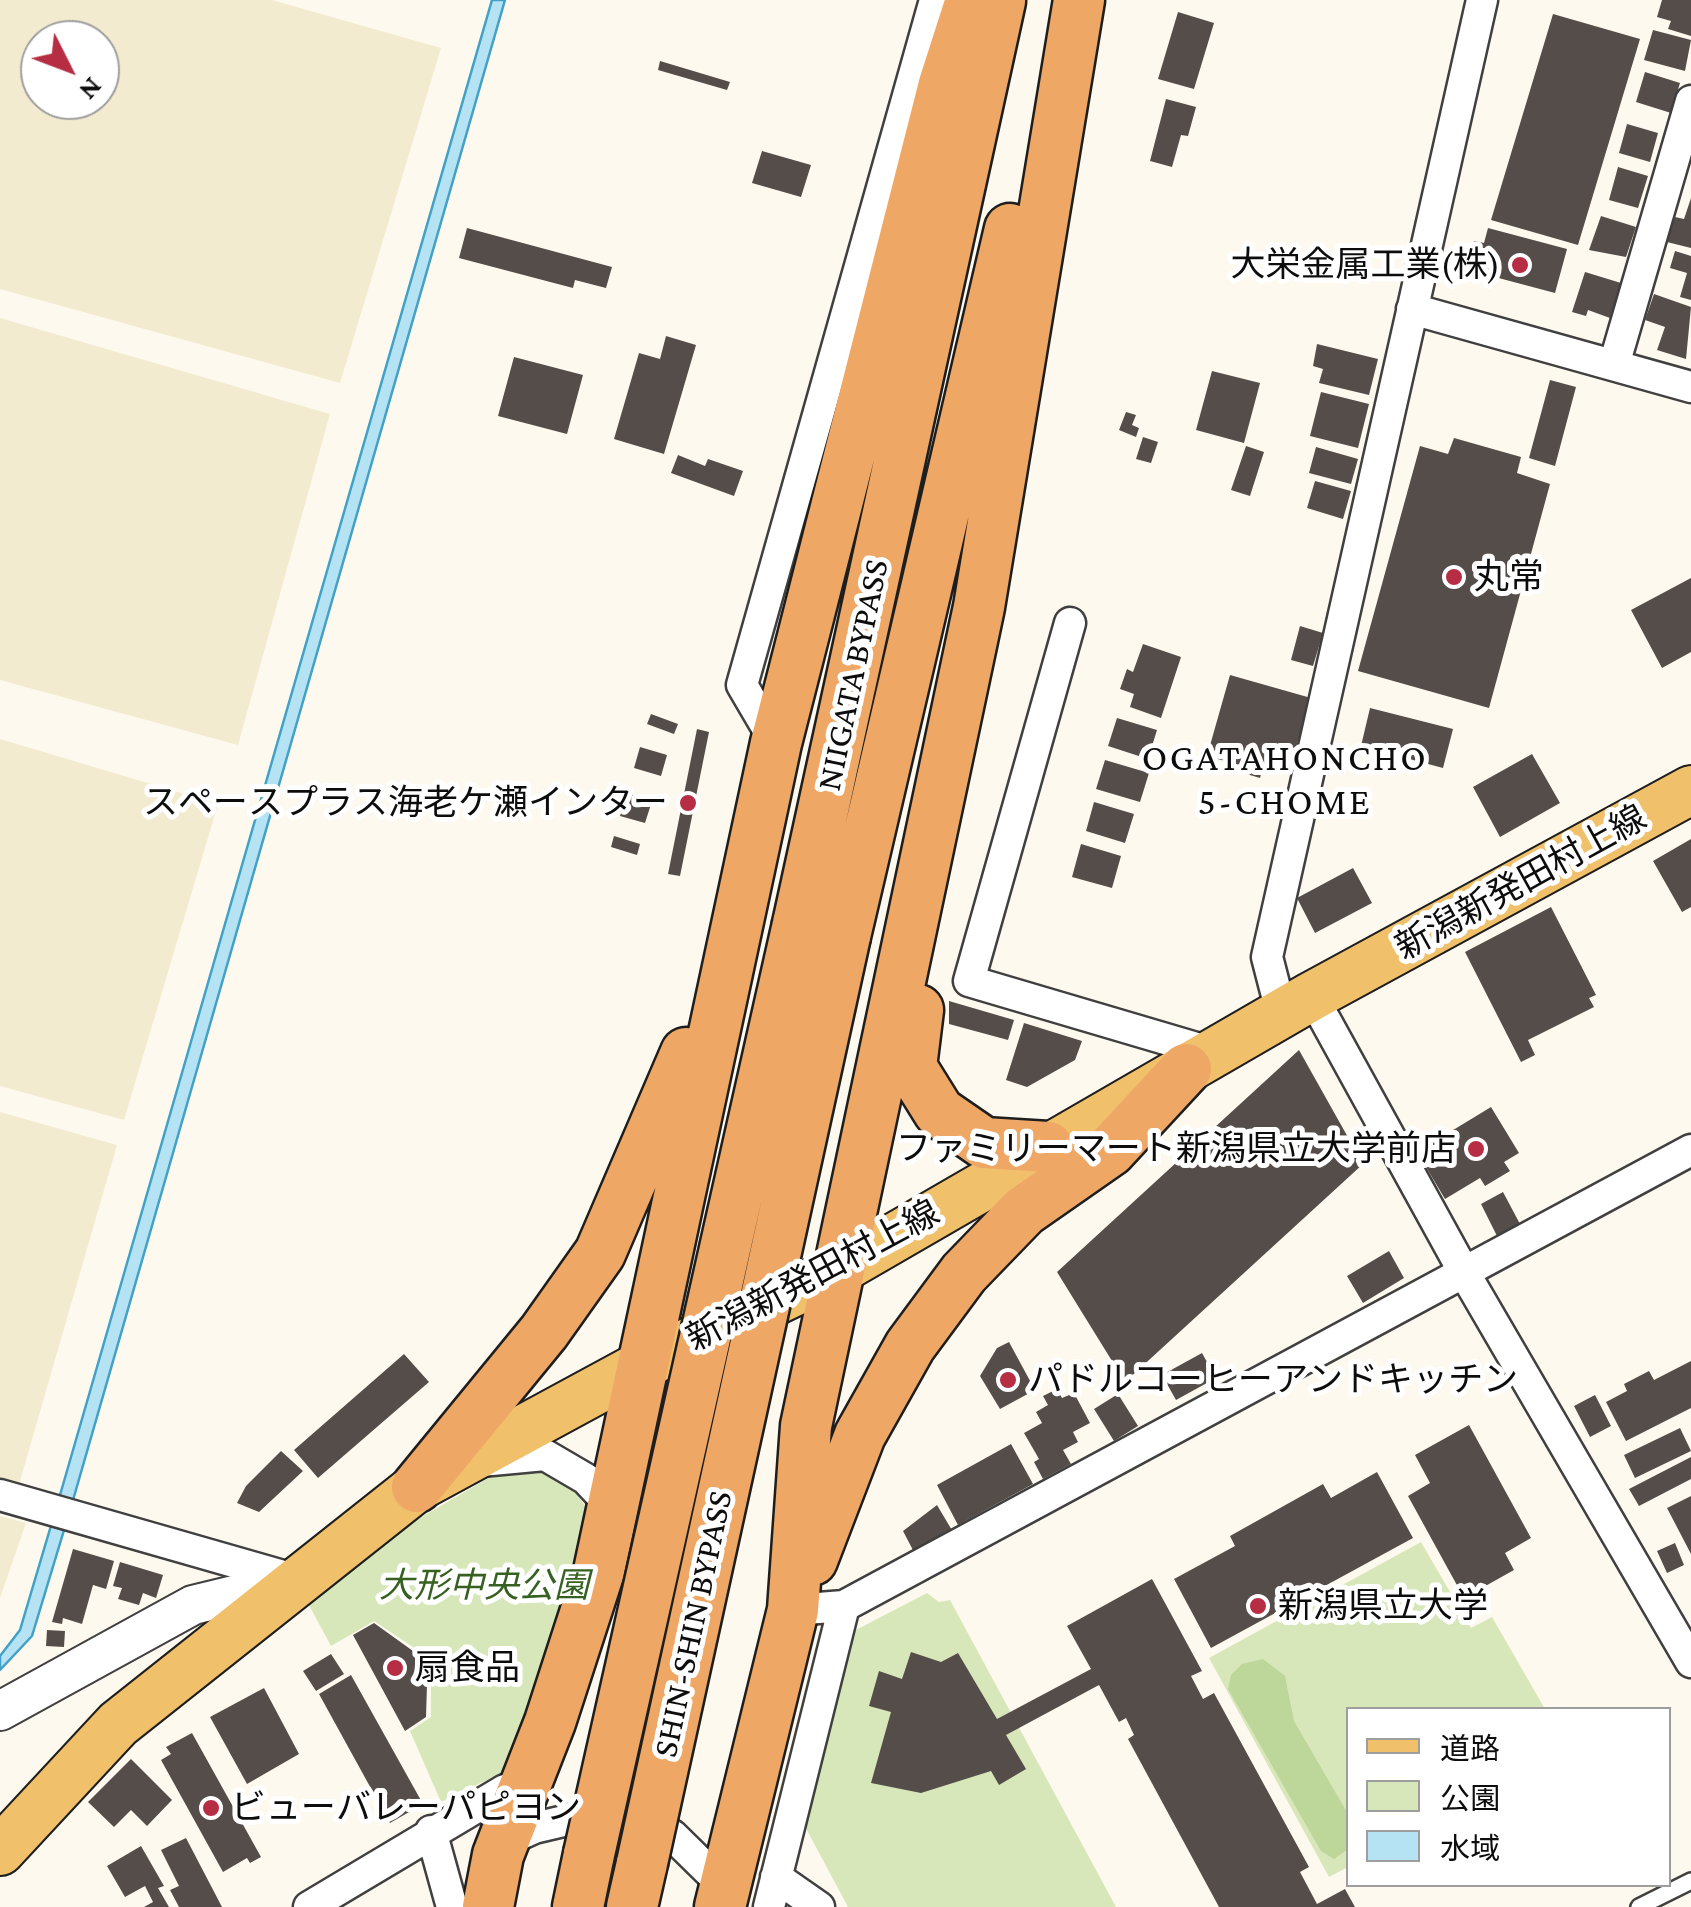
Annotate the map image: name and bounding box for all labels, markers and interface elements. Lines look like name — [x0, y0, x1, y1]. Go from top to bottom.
north arrow — [20, 20, 120, 120]
text: N — [73, 72, 109, 107]
place label: 大栄金属工業(株) — [1230, 244, 1500, 286]
marker: 大栄金属工業(株) — [1509, 254, 1531, 276]
street label: NIIGATA BYPASS — [808, 555, 898, 795]
place label: 丸常 — [1474, 556, 1544, 598]
marker: 丸常 — [1443, 566, 1465, 588]
district label: OGATAHONCHO 5-CHOME — [1142, 735, 1428, 824]
place label: スペースプラス海老ケ瀬インター — [143, 782, 668, 824]
marker: スペースプラス海老ケ瀬インター — [677, 792, 699, 814]
street label: 新潟新発田村上線 — [1388, 797, 1654, 969]
place label: ファミリーマート新潟県立大学前店 — [896, 1128, 1456, 1170]
marker: ファミリーマート新潟県立大学前店 — [1465, 1138, 1487, 1160]
street label: 新潟新発田村上線 — [680, 1192, 946, 1360]
place label: パドルコーヒーアンドキッチン — [1028, 1359, 1518, 1401]
marker: パドルコーヒーアンドキッチン — [997, 1369, 1019, 1391]
street label: SHIN-SHIN BYPASS — [644, 1487, 742, 1761]
park label: 大形中央公園 — [379, 1565, 589, 1607]
place label: 新潟県立大学 — [1278, 1585, 1488, 1627]
marker: 新潟県立大学 — [1247, 1595, 1269, 1617]
place label: 扇食品 — [415, 1647, 520, 1689]
marker: 扇食品 — [384, 1657, 406, 1679]
legend — [1346, 1707, 1671, 1887]
text: 道路 — [1440, 1732, 1500, 1765]
text: 公園 — [1440, 1782, 1500, 1815]
place label: ビューバレーパピヨン — [231, 1787, 581, 1829]
marker: ビューバレーパピヨン — [200, 1797, 222, 1819]
text: 水域 — [1440, 1832, 1500, 1865]

